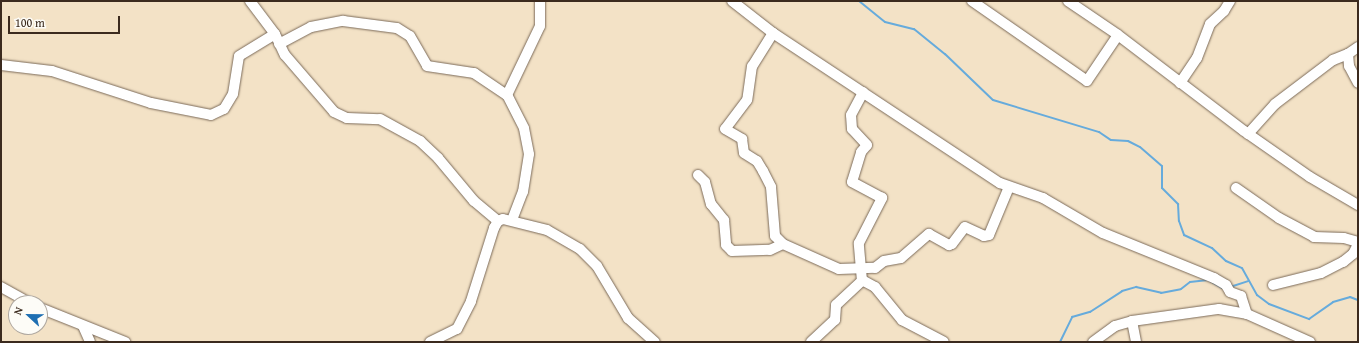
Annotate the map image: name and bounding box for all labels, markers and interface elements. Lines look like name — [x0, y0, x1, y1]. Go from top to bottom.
scale bar — [10, 8, 122, 34]
text: 100 m — [15, 14, 45, 31]
north arrow — [8, 295, 48, 335]
text: N — [9, 304, 27, 317]

